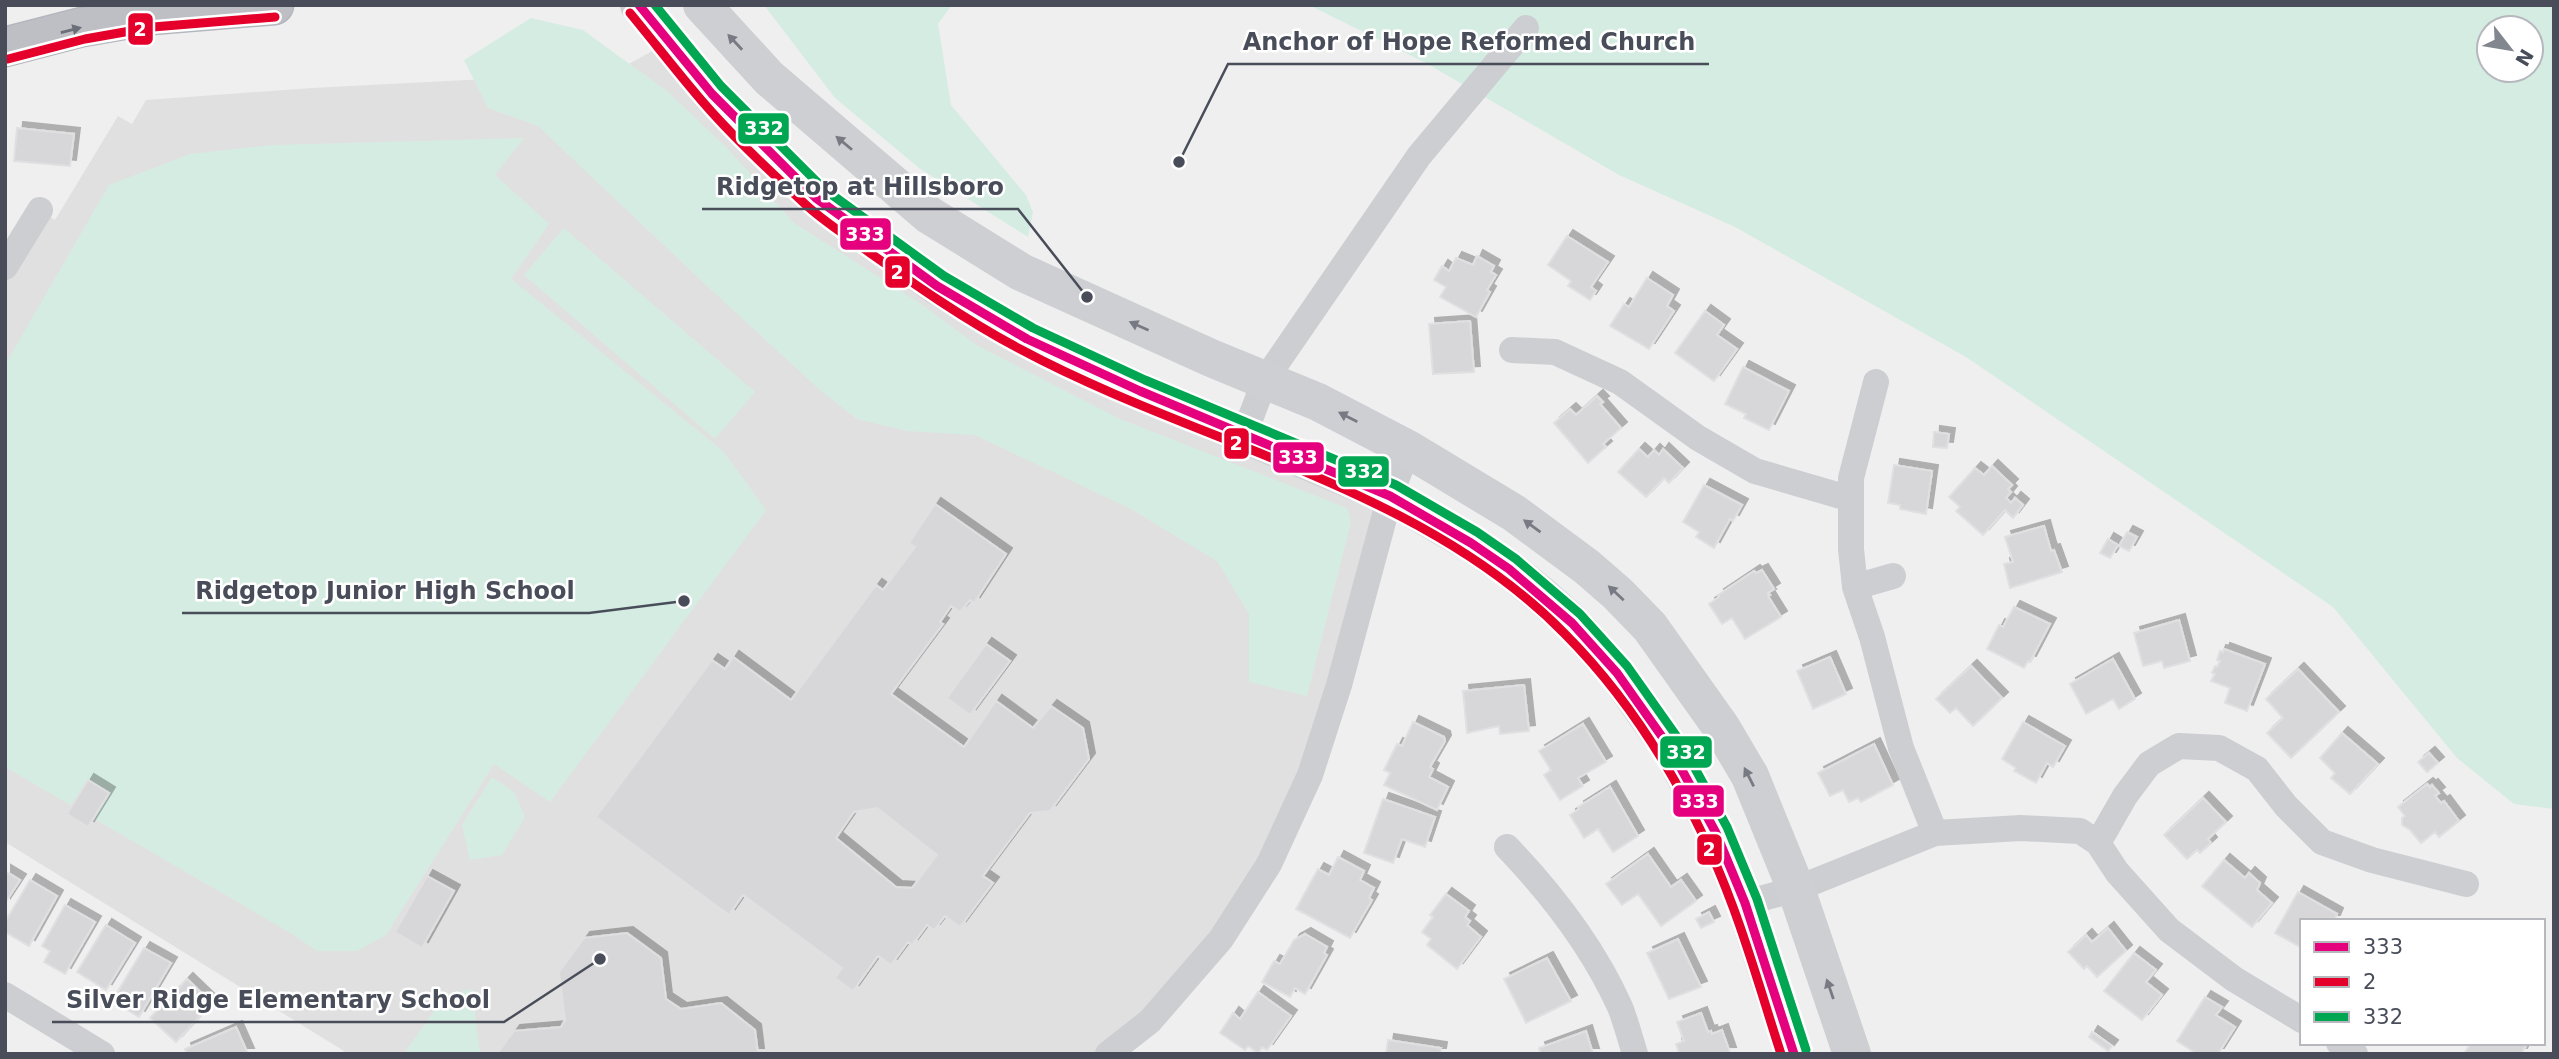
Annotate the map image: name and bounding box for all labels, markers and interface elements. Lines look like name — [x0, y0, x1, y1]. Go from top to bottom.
line badge: 2 — [127, 12, 154, 46]
north arrow — [2475, 14, 2545, 84]
text: 2 — [133, 18, 147, 40]
callout: Anchor of Hope Reformed Church — [1228, 19, 1709, 64]
one-way arrow — [61, 24, 83, 35]
text: Anchor of Hope Reformed Church — [1243, 28, 1695, 56]
one-way arrow — [728, 34, 744, 51]
text: N — [2511, 45, 2538, 70]
line badge: 332 — [737, 112, 790, 145]
text: 332 — [744, 117, 784, 139]
one-way arrow — [835, 135, 853, 150]
callout: Ridgetop at Hillsboro — [702, 164, 1018, 209]
text: Ridgetop at Hillsboro — [716, 173, 1004, 201]
line badge: 333 — [839, 217, 892, 251]
text: 333 — [845, 223, 885, 245]
line badge: 2 — [884, 255, 911, 289]
text: 2 — [890, 261, 904, 283]
one-way arrow — [1129, 320, 1149, 332]
one-way arrow — [1338, 411, 1358, 422]
line badge: 2 — [1223, 427, 1250, 460]
text: 2 — [1229, 432, 1243, 454]
line badge: 333 — [1272, 441, 1325, 474]
text: 333 — [1278, 446, 1318, 468]
line badge: 332 — [1337, 455, 1390, 488]
text: 332 — [1344, 460, 1384, 482]
one-way arrow — [1524, 519, 1542, 534]
callout: Ridgetop Junior High School — [182, 568, 589, 613]
text: Ridgetop Junior High School — [195, 577, 575, 605]
one-way arrow — [1608, 586, 1625, 602]
line badge: 332 — [1659, 735, 1713, 769]
text: 332 — [1666, 741, 1706, 763]
one-way arrow — [1743, 767, 1755, 787]
line badge: 333 — [1672, 784, 1725, 818]
text: 333 — [1679, 790, 1719, 812]
line badge: 2 — [1696, 833, 1723, 866]
text: 2 — [1702, 838, 1716, 860]
legend — [2300, 919, 2545, 1045]
text: 333 — [2363, 935, 2403, 959]
text: 2 — [2363, 970, 2376, 994]
callout: Silver Ridge Elementary School — [52, 977, 504, 1022]
one-way arrow — [1824, 978, 1835, 999]
text: Silver Ridge Elementary School — [66, 986, 490, 1014]
text: 332 — [2363, 1005, 2403, 1029]

